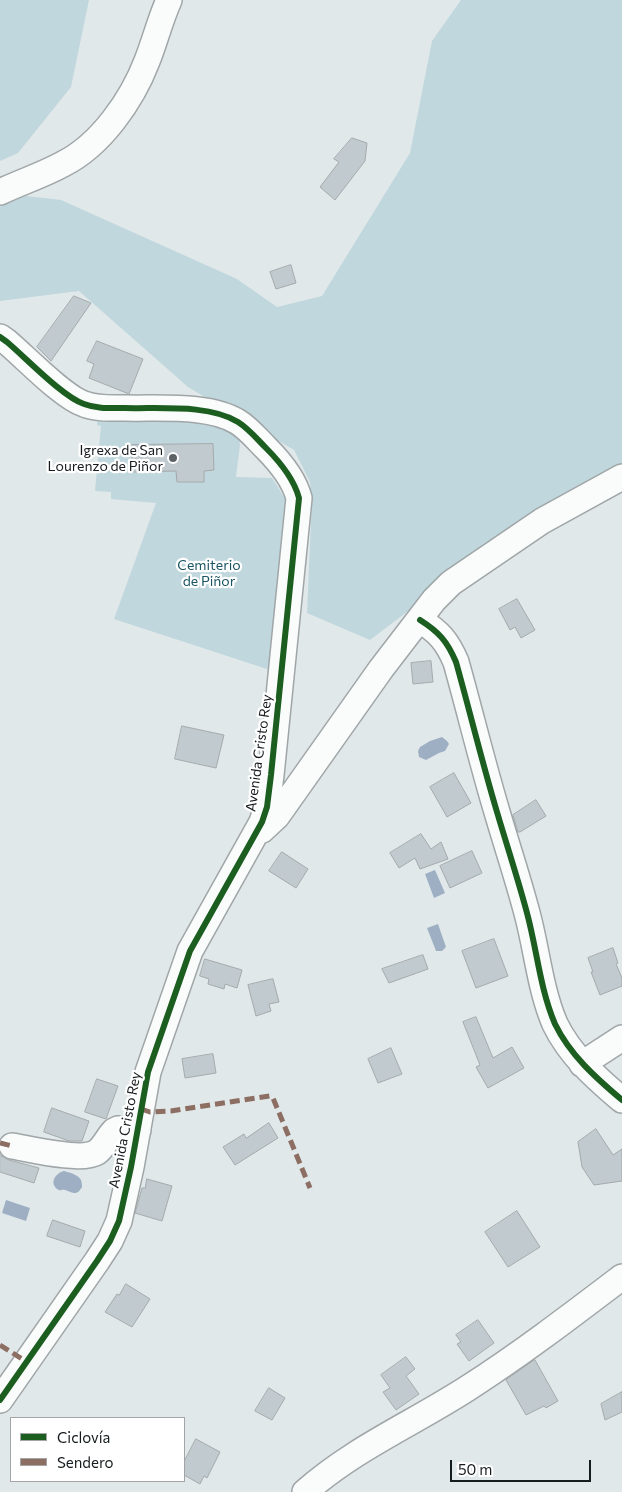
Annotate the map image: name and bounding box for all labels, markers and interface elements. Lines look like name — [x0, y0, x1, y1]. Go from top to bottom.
place label: Igrexa de San Lourenzo de Piñor — [48, 442, 163, 474]
marker: Igrexa de San Lourenzo de Piñor — [167, 452, 179, 464]
park label: Cemiterio de Piñor — [177, 557, 241, 590]
street label: Avenida Cristo Rey — [242, 693, 276, 813]
street label: Avenida Cristo Rey — [105, 1070, 145, 1190]
legend — [10, 1417, 185, 1482]
text: Ciclovía — [57, 1428, 110, 1446]
scale bar — [452, 1450, 593, 1482]
text: Sendero — [57, 1453, 114, 1471]
text: 50 m — [458, 1460, 492, 1478]

